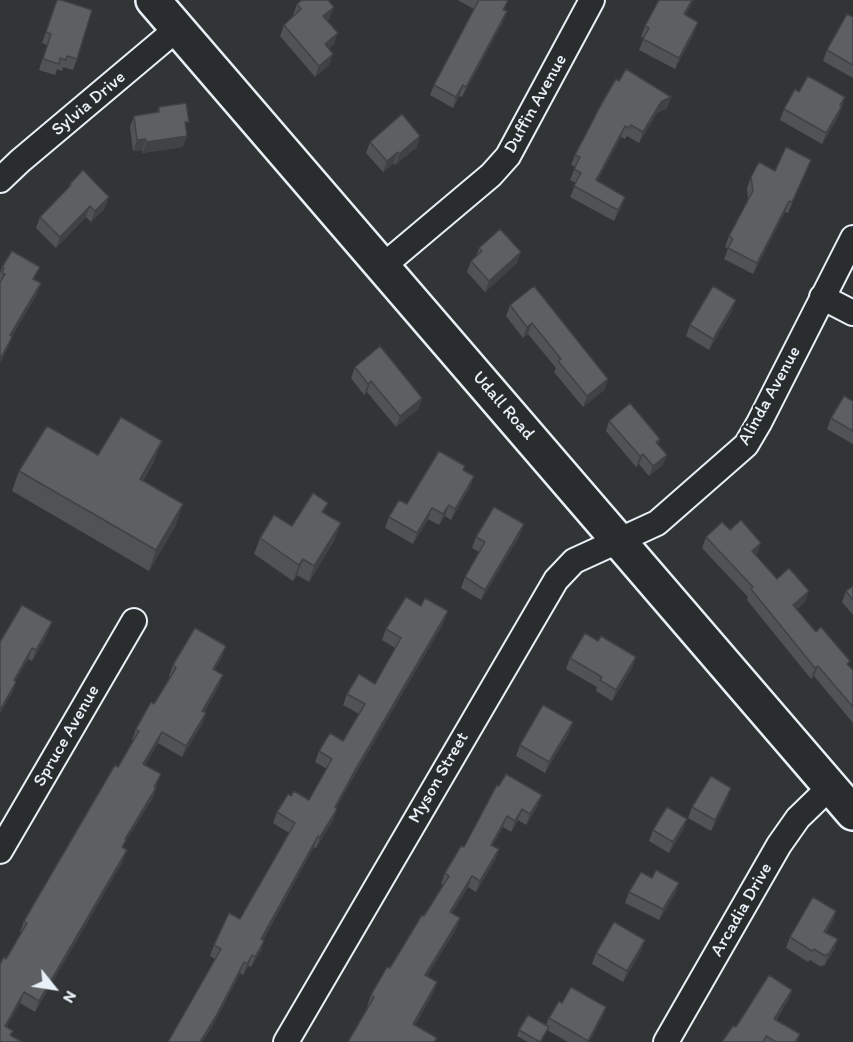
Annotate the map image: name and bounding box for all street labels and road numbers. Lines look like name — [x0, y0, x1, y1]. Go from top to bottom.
street label: Duffin Avenue — [500, 51, 572, 157]
street label: Sylvia Drive — [48, 67, 130, 141]
street label: Alinda Avenue — [734, 343, 806, 449]
street label: Udall Road — [467, 367, 539, 445]
street label: Spruce Avenue — [29, 681, 105, 791]
street label: Myson Street — [404, 729, 474, 827]
street label: Arcadia Drive — [707, 859, 777, 961]

